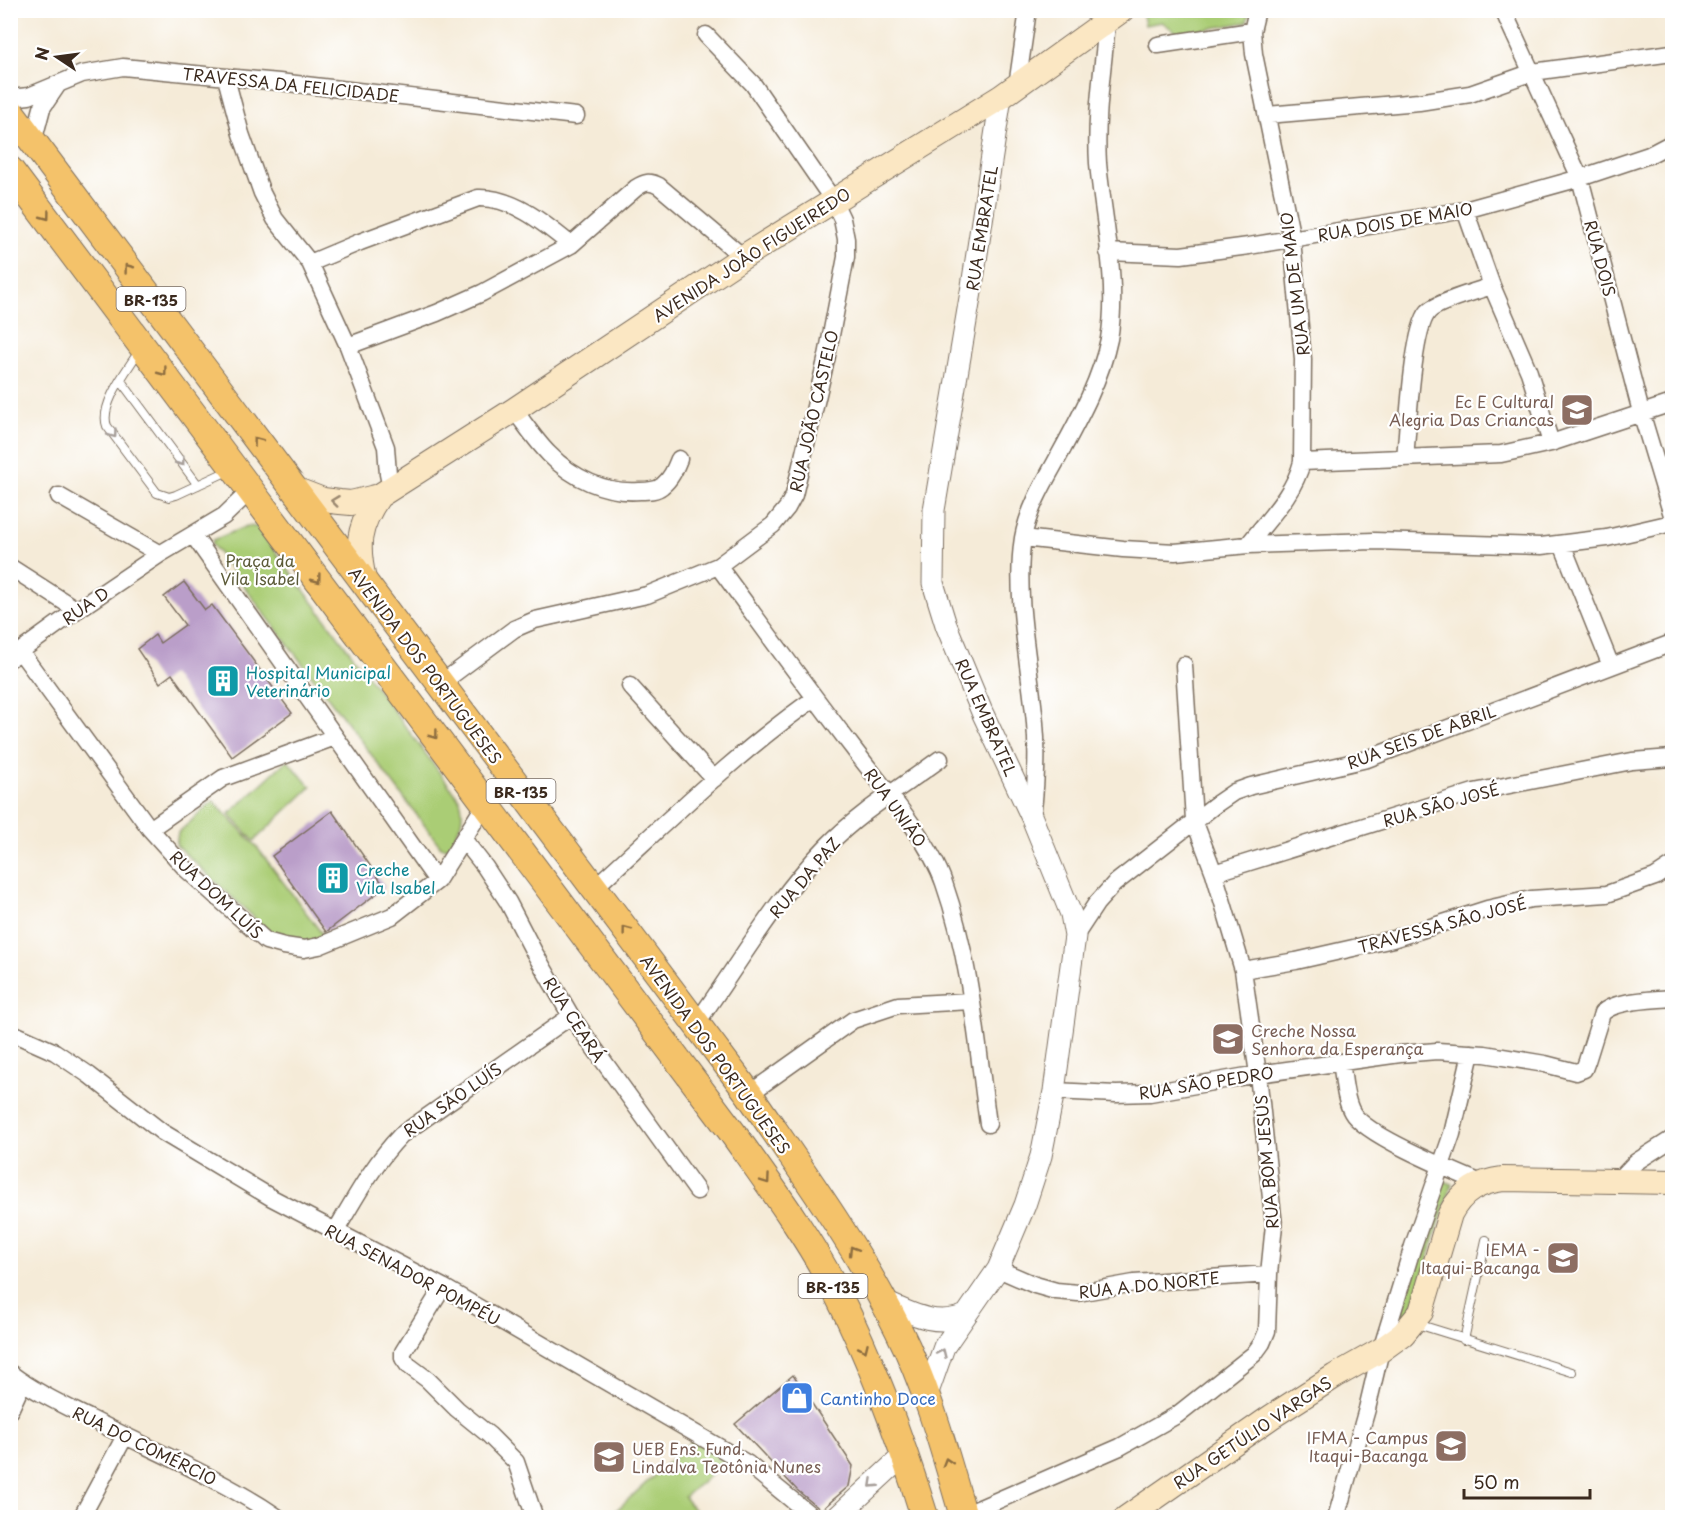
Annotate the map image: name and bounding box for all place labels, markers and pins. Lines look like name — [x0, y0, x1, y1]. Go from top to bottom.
place label: Ec E Cultural Alegria Das Criancas — [1389, 389, 1554, 431]
school or university icon: Ec E Cultural Alegria Das Criancas — [1559, 392, 1595, 428]
place label: Hospital Municipal Veterinário — [246, 660, 391, 702]
building icon: Hospital Municipal Veterinário — [205, 663, 241, 699]
place label: Creche Vila Isabel — [356, 857, 436, 899]
building icon: Creche Vila Isabel — [315, 860, 351, 896]
place label: Creche Nossa Senhora da Esperança — [1251, 1018, 1423, 1060]
school or university icon: Creche Nossa Senhora da Esperança — [1210, 1021, 1246, 1057]
place label: IEMA - Itaqui-Bacanga — [1421, 1237, 1540, 1279]
school or university icon: IEMA - Itaqui-Bacanga — [1545, 1240, 1581, 1276]
shop icon: Cantinho Doce — [779, 1380, 815, 1416]
place label: Cantinho Doce — [820, 1386, 936, 1410]
place label: IFMA - Campus Itaqui-Bacanga — [1307, 1425, 1428, 1467]
school or university icon: IFMA - Campus Itaqui-Bacanga — [1433, 1428, 1469, 1464]
place label: UEB Ens. Fund. Lindalva Teotônia Nunes — [632, 1436, 821, 1478]
school or university icon: UEB Ens. Fund. Lindalva Teotônia Nunes — [591, 1439, 627, 1475]

